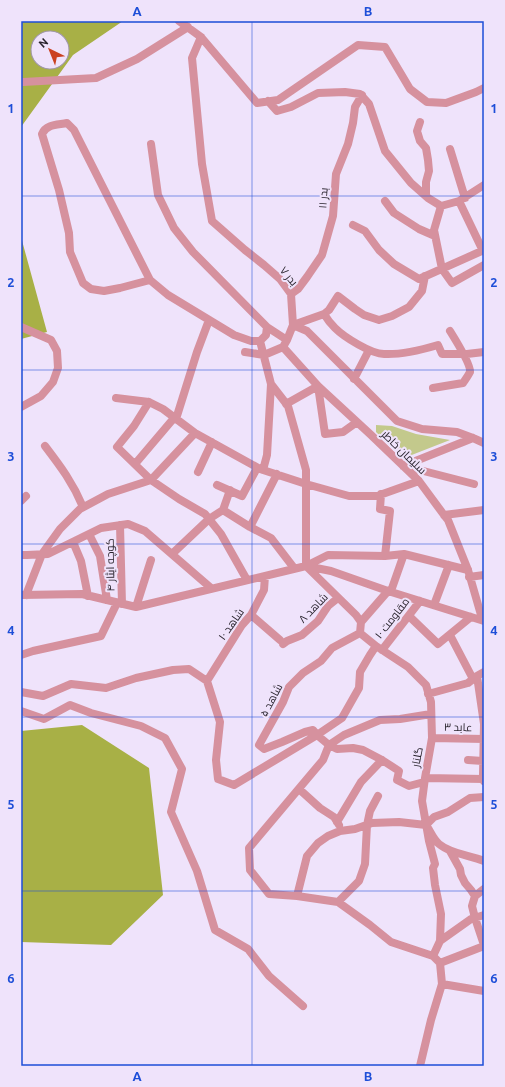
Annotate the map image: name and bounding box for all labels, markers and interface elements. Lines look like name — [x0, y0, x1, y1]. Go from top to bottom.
text: A — [132, 4, 142, 18]
text: B — [364, 4, 373, 18]
north arrow — [30, 30, 70, 70]
text: N — [36, 35, 50, 50]
text: 1 — [7, 101, 15, 115]
text: 1 — [490, 101, 498, 115]
street label: بدر ۱۱ — [316, 187, 331, 209]
street label: بدر ۷ — [277, 264, 300, 289]
text: 2 — [7, 275, 15, 289]
text: 2 — [490, 275, 498, 289]
street label: سلیمان خاطر — [378, 427, 429, 477]
text: 3 — [7, 449, 15, 463]
text: 3 — [490, 449, 498, 463]
street label: کوچه ایثار ۴ — [104, 538, 117, 592]
street label: شاهد ۸ — [296, 591, 330, 625]
street label: مقاومت ۱۰ — [372, 595, 412, 641]
street label: شاهد ۱۰ — [216, 606, 246, 642]
text: 4 — [7, 623, 15, 637]
text: 4 — [490, 623, 498, 637]
street label: شاهد ۵ — [257, 681, 285, 719]
street label: عابد ۳ — [444, 721, 472, 733]
street label: گلنار — [409, 746, 426, 769]
text: 5 — [7, 797, 15, 811]
text: 5 — [490, 797, 498, 811]
text: 6 — [7, 971, 15, 985]
text: 6 — [490, 971, 498, 985]
text: A — [132, 1069, 142, 1083]
text: B — [364, 1069, 373, 1083]

